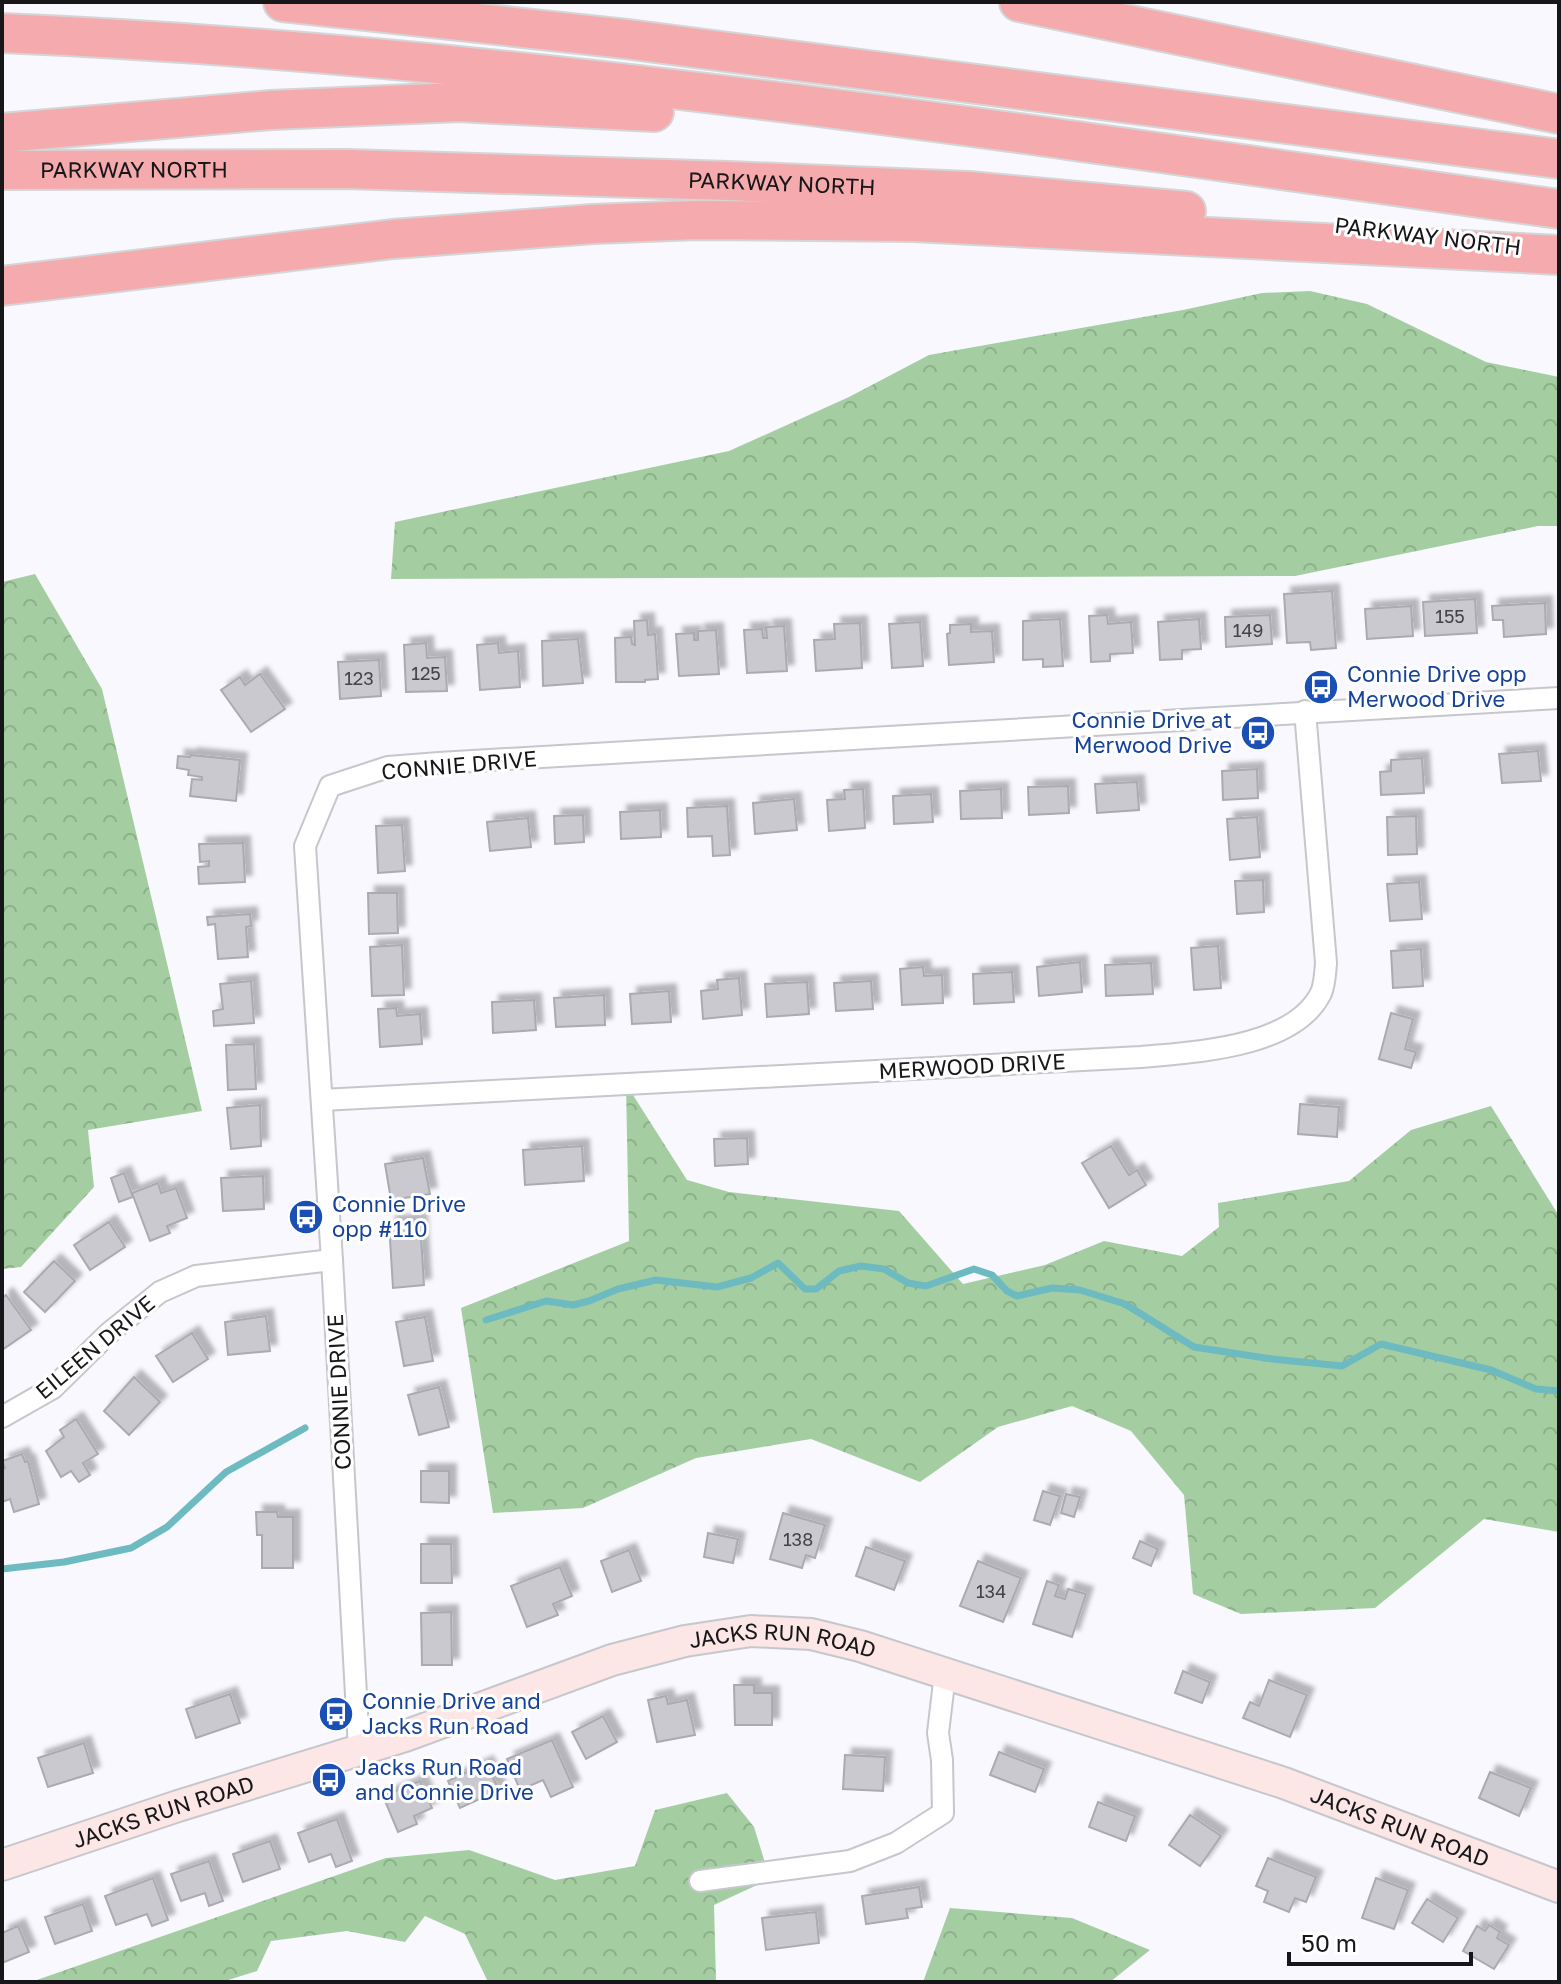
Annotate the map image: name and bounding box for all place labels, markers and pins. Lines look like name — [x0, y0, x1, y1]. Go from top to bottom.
place label: Connie Drive opp Merwood Drive — [1347, 660, 1527, 712]
bus stop icon: Connie Drive opp Merwood Drive — [1302, 668, 1340, 706]
place label: Connie Drive at Merwood Drive — [1072, 706, 1232, 758]
bus stop icon: Connie Drive at Merwood Drive — [1239, 714, 1277, 752]
place label: Connie Drive opp #110 — [332, 1190, 466, 1242]
bus stop icon: Connie Drive opp #110 — [287, 1198, 325, 1236]
place label: Connie Drive and Jacks Run Road — [362, 1687, 541, 1739]
bus stop icon: Connie Drive and Jacks Run Road — [317, 1695, 355, 1733]
place label: Jacks Run Road and Connie Drive — [355, 1753, 534, 1805]
bus stop icon: Jacks Run Road and Connie Drive — [310, 1761, 348, 1799]

